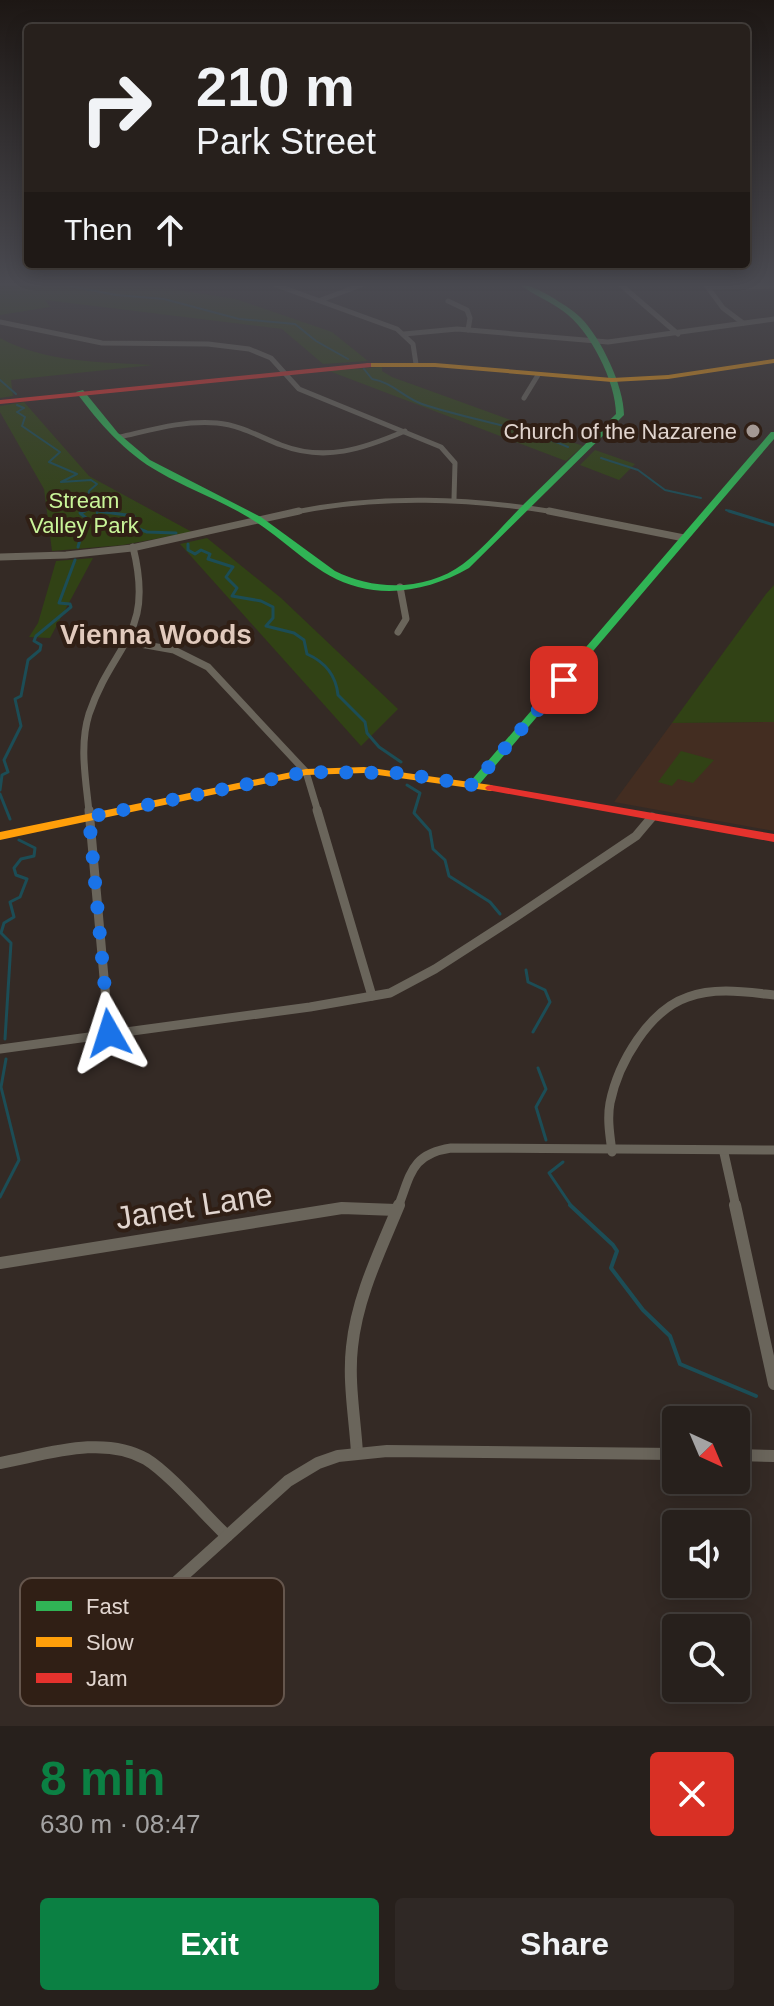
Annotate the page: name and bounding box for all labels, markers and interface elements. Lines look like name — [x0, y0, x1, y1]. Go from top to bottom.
text: 210 m — [196, 55, 355, 118]
icon: right — [64, 56, 168, 160]
text: Park Street — [196, 121, 376, 162]
icon: ahead — [148, 208, 192, 252]
text: Then — [64, 213, 132, 246]
place label: Church of the Nazarene — [503, 419, 737, 444]
marker: Church of the Nazarene — [744, 422, 762, 440]
park label: Stream Valley Park — [29, 488, 140, 538]
district label: Vienna Woods — [60, 619, 252, 650]
pin — [530, 646, 598, 714]
icon: arrive — [542, 658, 586, 702]
position arrow — [67, 991, 151, 1075]
street label: Janet Lane — [113, 1176, 275, 1236]
north arrow — [662, 1406, 750, 1494]
map controls — [662, 1406, 750, 1702]
button: sound — [662, 1510, 750, 1598]
legend — [20, 1578, 284, 1706]
text: Fast — [86, 1594, 129, 1619]
button: search — [662, 1614, 750, 1702]
text: Slow — [86, 1630, 134, 1655]
text: Jam — [86, 1666, 128, 1691]
text: 8 min — [40, 1752, 165, 1805]
button: close — [650, 1752, 734, 1836]
text: 630 m · 08:47 — [40, 1809, 200, 1839]
button: Exit — [40, 1898, 379, 1990]
button: Share — [395, 1898, 734, 1990]

